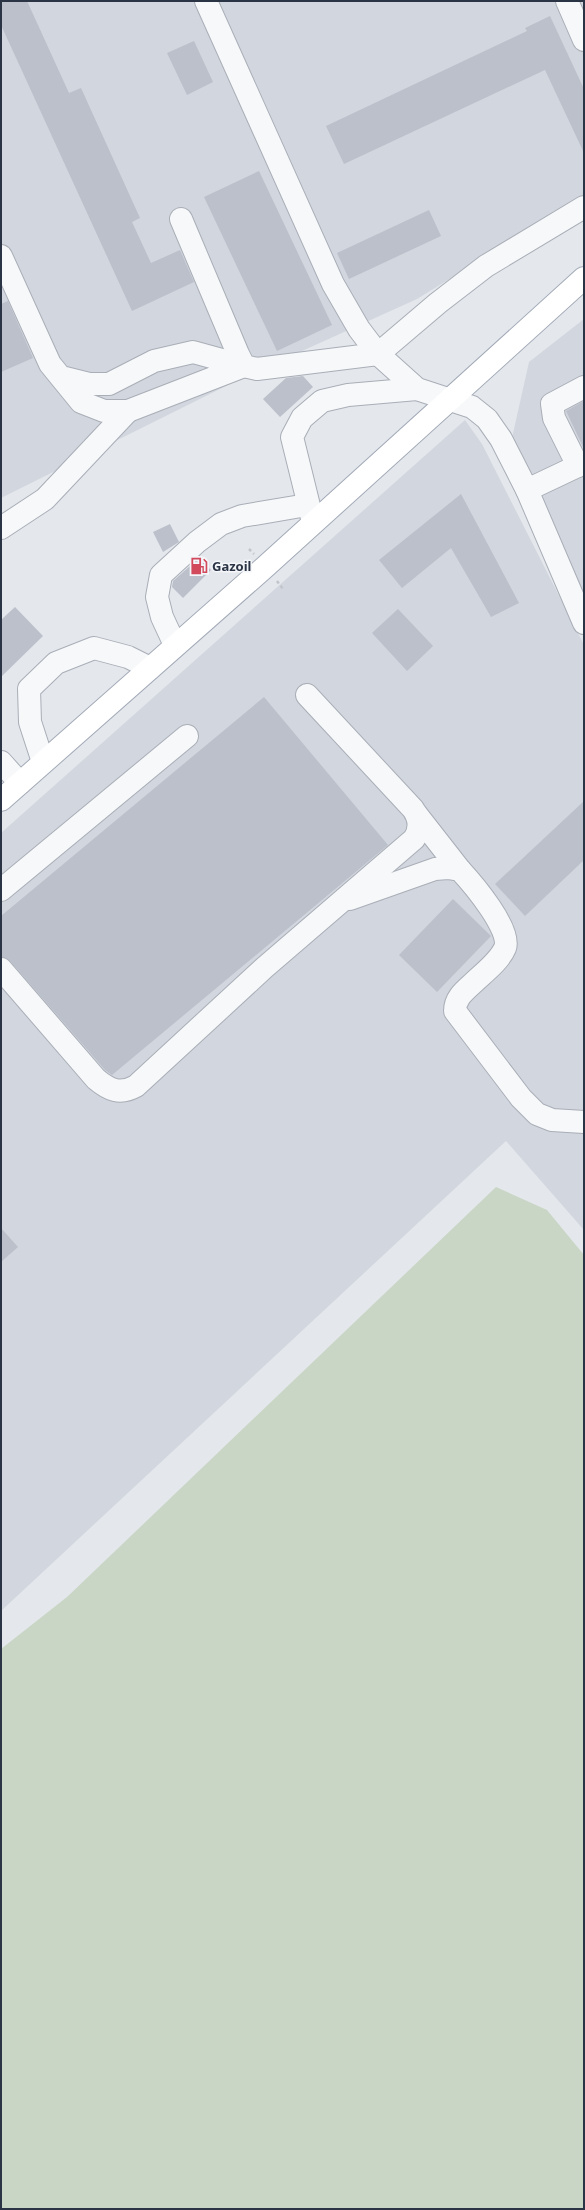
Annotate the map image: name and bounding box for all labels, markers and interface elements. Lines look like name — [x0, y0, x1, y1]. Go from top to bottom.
fuel station icon: Gazoil — [189, 556, 209, 576]
place label: Gazoil — [212, 557, 252, 575]

